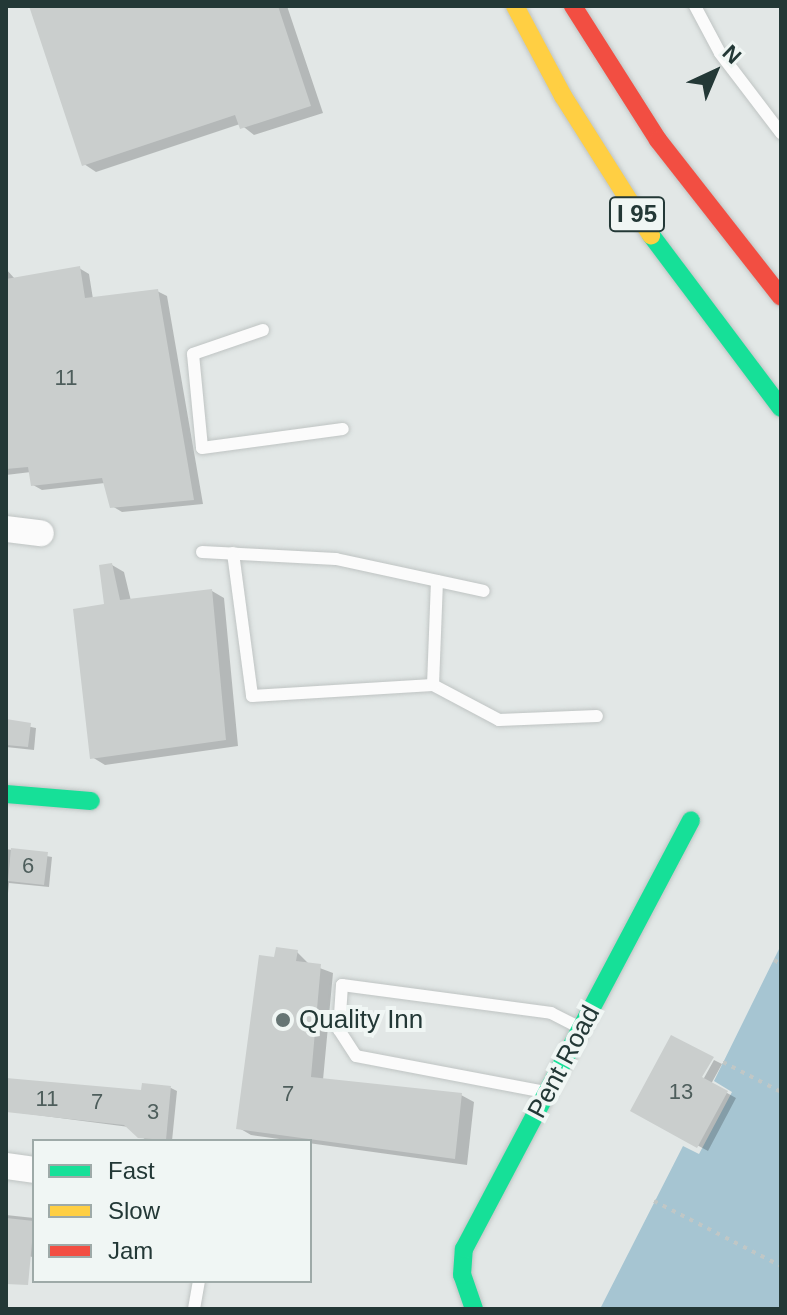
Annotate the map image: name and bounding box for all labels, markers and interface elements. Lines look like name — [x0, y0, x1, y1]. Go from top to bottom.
north arrow — [675, 32, 755, 112]
text: N — [718, 40, 746, 69]
road number: I 95 — [607, 194, 667, 234]
house number: 11 — [55, 365, 77, 391]
house number: 6 — [22, 853, 34, 879]
street label: Pent Road — [521, 1000, 607, 1124]
place label: Quality Inn — [299, 1004, 423, 1036]
marker: Quality Inn — [274, 1011, 292, 1029]
house number: 13 — [669, 1079, 693, 1105]
house number: 7 — [282, 1081, 294, 1107]
house number: 11 — [36, 1086, 58, 1112]
house number: 7 — [91, 1089, 103, 1115]
house number: 3 — [147, 1099, 159, 1125]
legend — [32, 1139, 312, 1283]
text: Fast — [108, 1157, 155, 1184]
text: Slow — [108, 1197, 160, 1224]
text: Jam — [108, 1237, 153, 1264]

